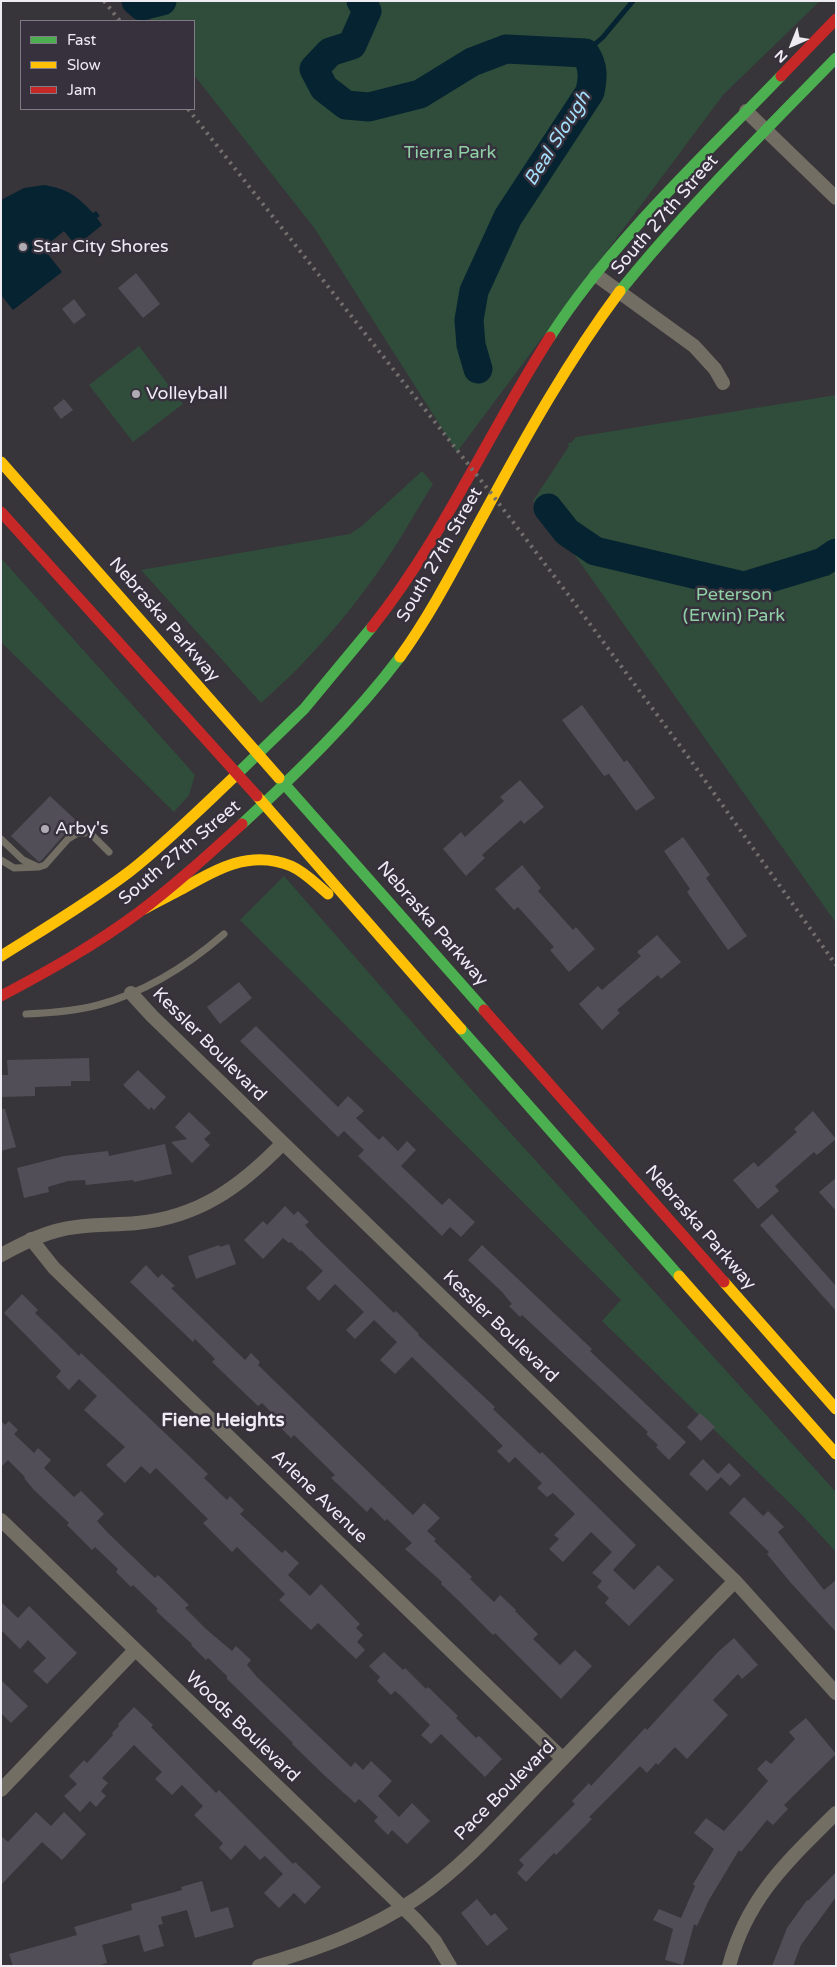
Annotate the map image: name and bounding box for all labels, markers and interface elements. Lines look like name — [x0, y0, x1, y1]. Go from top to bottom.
legend — [20, 20, 195, 110]
north arrow — [767, 20, 817, 70]
text: Fast — [67, 31, 96, 49]
text: N — [771, 46, 791, 66]
text: Slow — [67, 56, 101, 74]
text: Jam — [67, 81, 96, 99]
water label: Beal Slough — [520, 88, 596, 190]
park label: Tierra Park — [404, 142, 496, 164]
street label: South 27th Street — [607, 151, 723, 279]
place label: Star City Shores — [33, 236, 169, 258]
marker: Star City Shores — [17, 241, 29, 253]
place label: Volleyball — [146, 383, 228, 405]
marker: Volleyball — [130, 388, 142, 400]
street label: South 27th Street — [393, 484, 487, 626]
street label: Nebraska Parkway — [104, 553, 224, 687]
park label: Peterson (Erwin) Park — [683, 584, 785, 626]
street label: South 27th Street — [115, 796, 245, 910]
place label: Arby's — [55, 818, 109, 840]
marker: Arby's — [39, 823, 51, 835]
street label: Nebraska Parkway — [372, 857, 492, 991]
street label: Kessler Boulevard — [148, 984, 270, 1106]
street label: Nebraska Parkway — [640, 1161, 760, 1295]
street label: Kessler Boulevard — [438, 1266, 562, 1388]
district label: Fiene Heights — [161, 1410, 285, 1432]
street label: Arlene Avenue — [266, 1446, 372, 1548]
street label: Woods Boulevard — [180, 1667, 304, 1787]
street label: Pace Boulevard — [451, 1737, 559, 1845]

